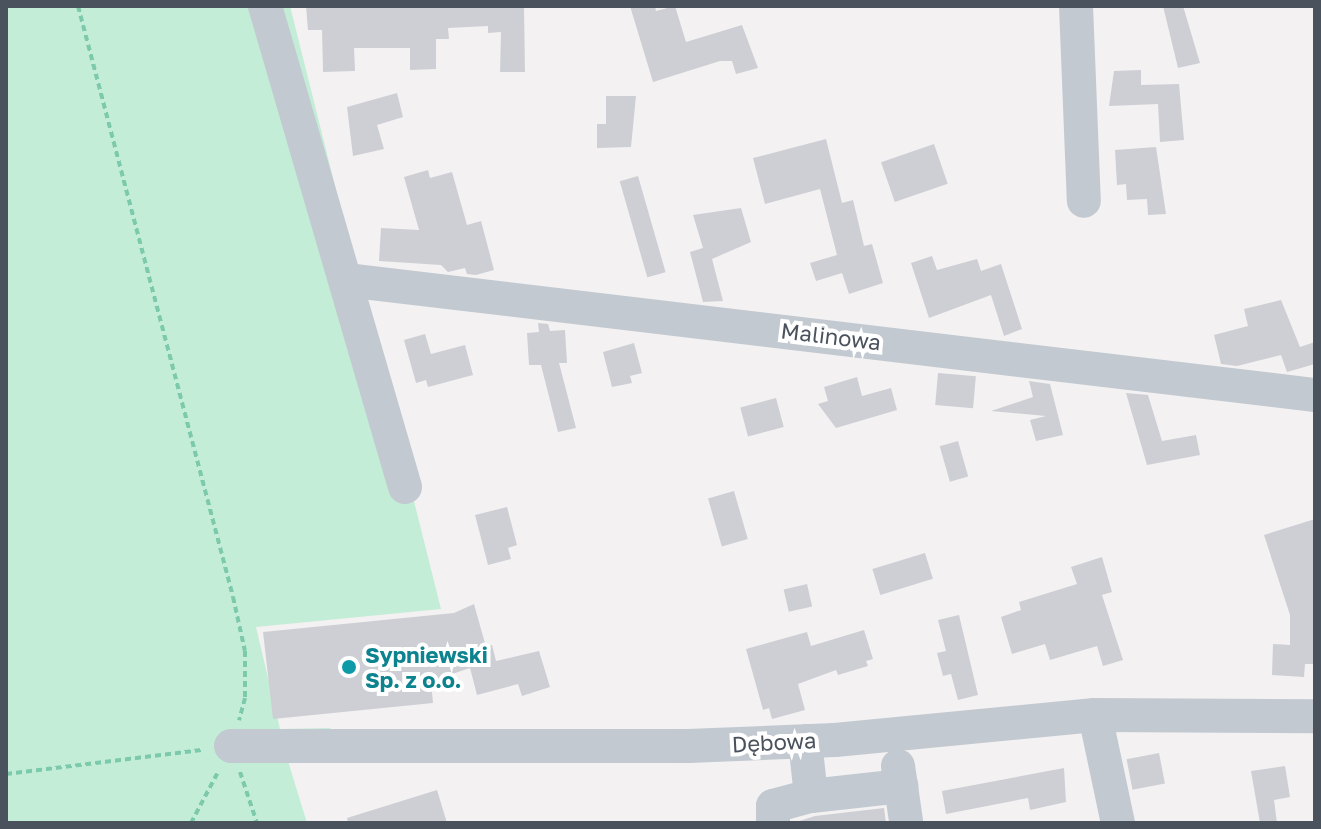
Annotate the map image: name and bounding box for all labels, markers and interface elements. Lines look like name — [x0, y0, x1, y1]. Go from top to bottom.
street label: Malinowa — [779, 317, 883, 355]
place label: Sypniewski Sp. z o.o. — [365, 641, 488, 692]
marker: Sypniewski Sp. z o.o. — [340, 658, 358, 676]
street label: Dębowa — [731, 727, 817, 757]

